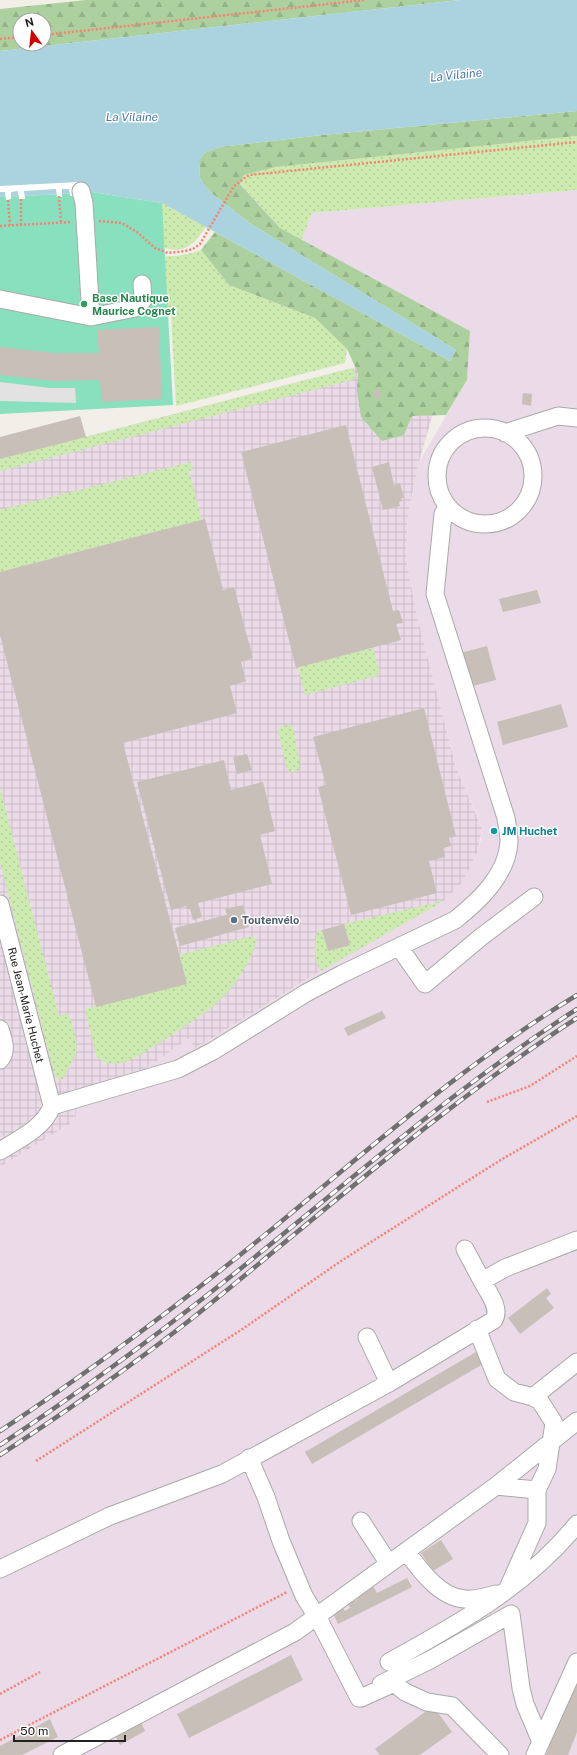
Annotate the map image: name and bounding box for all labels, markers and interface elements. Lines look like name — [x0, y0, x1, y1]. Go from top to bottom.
north arrow — [12, 12, 52, 52]
text: N — [24, 15, 35, 29]
water label: La Vilaine — [429, 65, 483, 85]
water label: La Vilaine — [106, 110, 159, 124]
place label: Base Nautique Maurice Cognet — [92, 292, 176, 317]
marker: Base Nautique Maurice Cognet — [79, 299, 89, 309]
place label: JM Huchet — [502, 825, 558, 837]
marker: JM Huchet — [489, 826, 499, 836]
place label: Toutenvélo — [242, 914, 299, 926]
marker: Toutenvélo — [229, 915, 239, 925]
street label: Rue Jean-Marie Huchet — [6, 946, 46, 1064]
scale bar — [14, 1717, 125, 1743]
text: 50 m — [20, 1724, 48, 1738]

